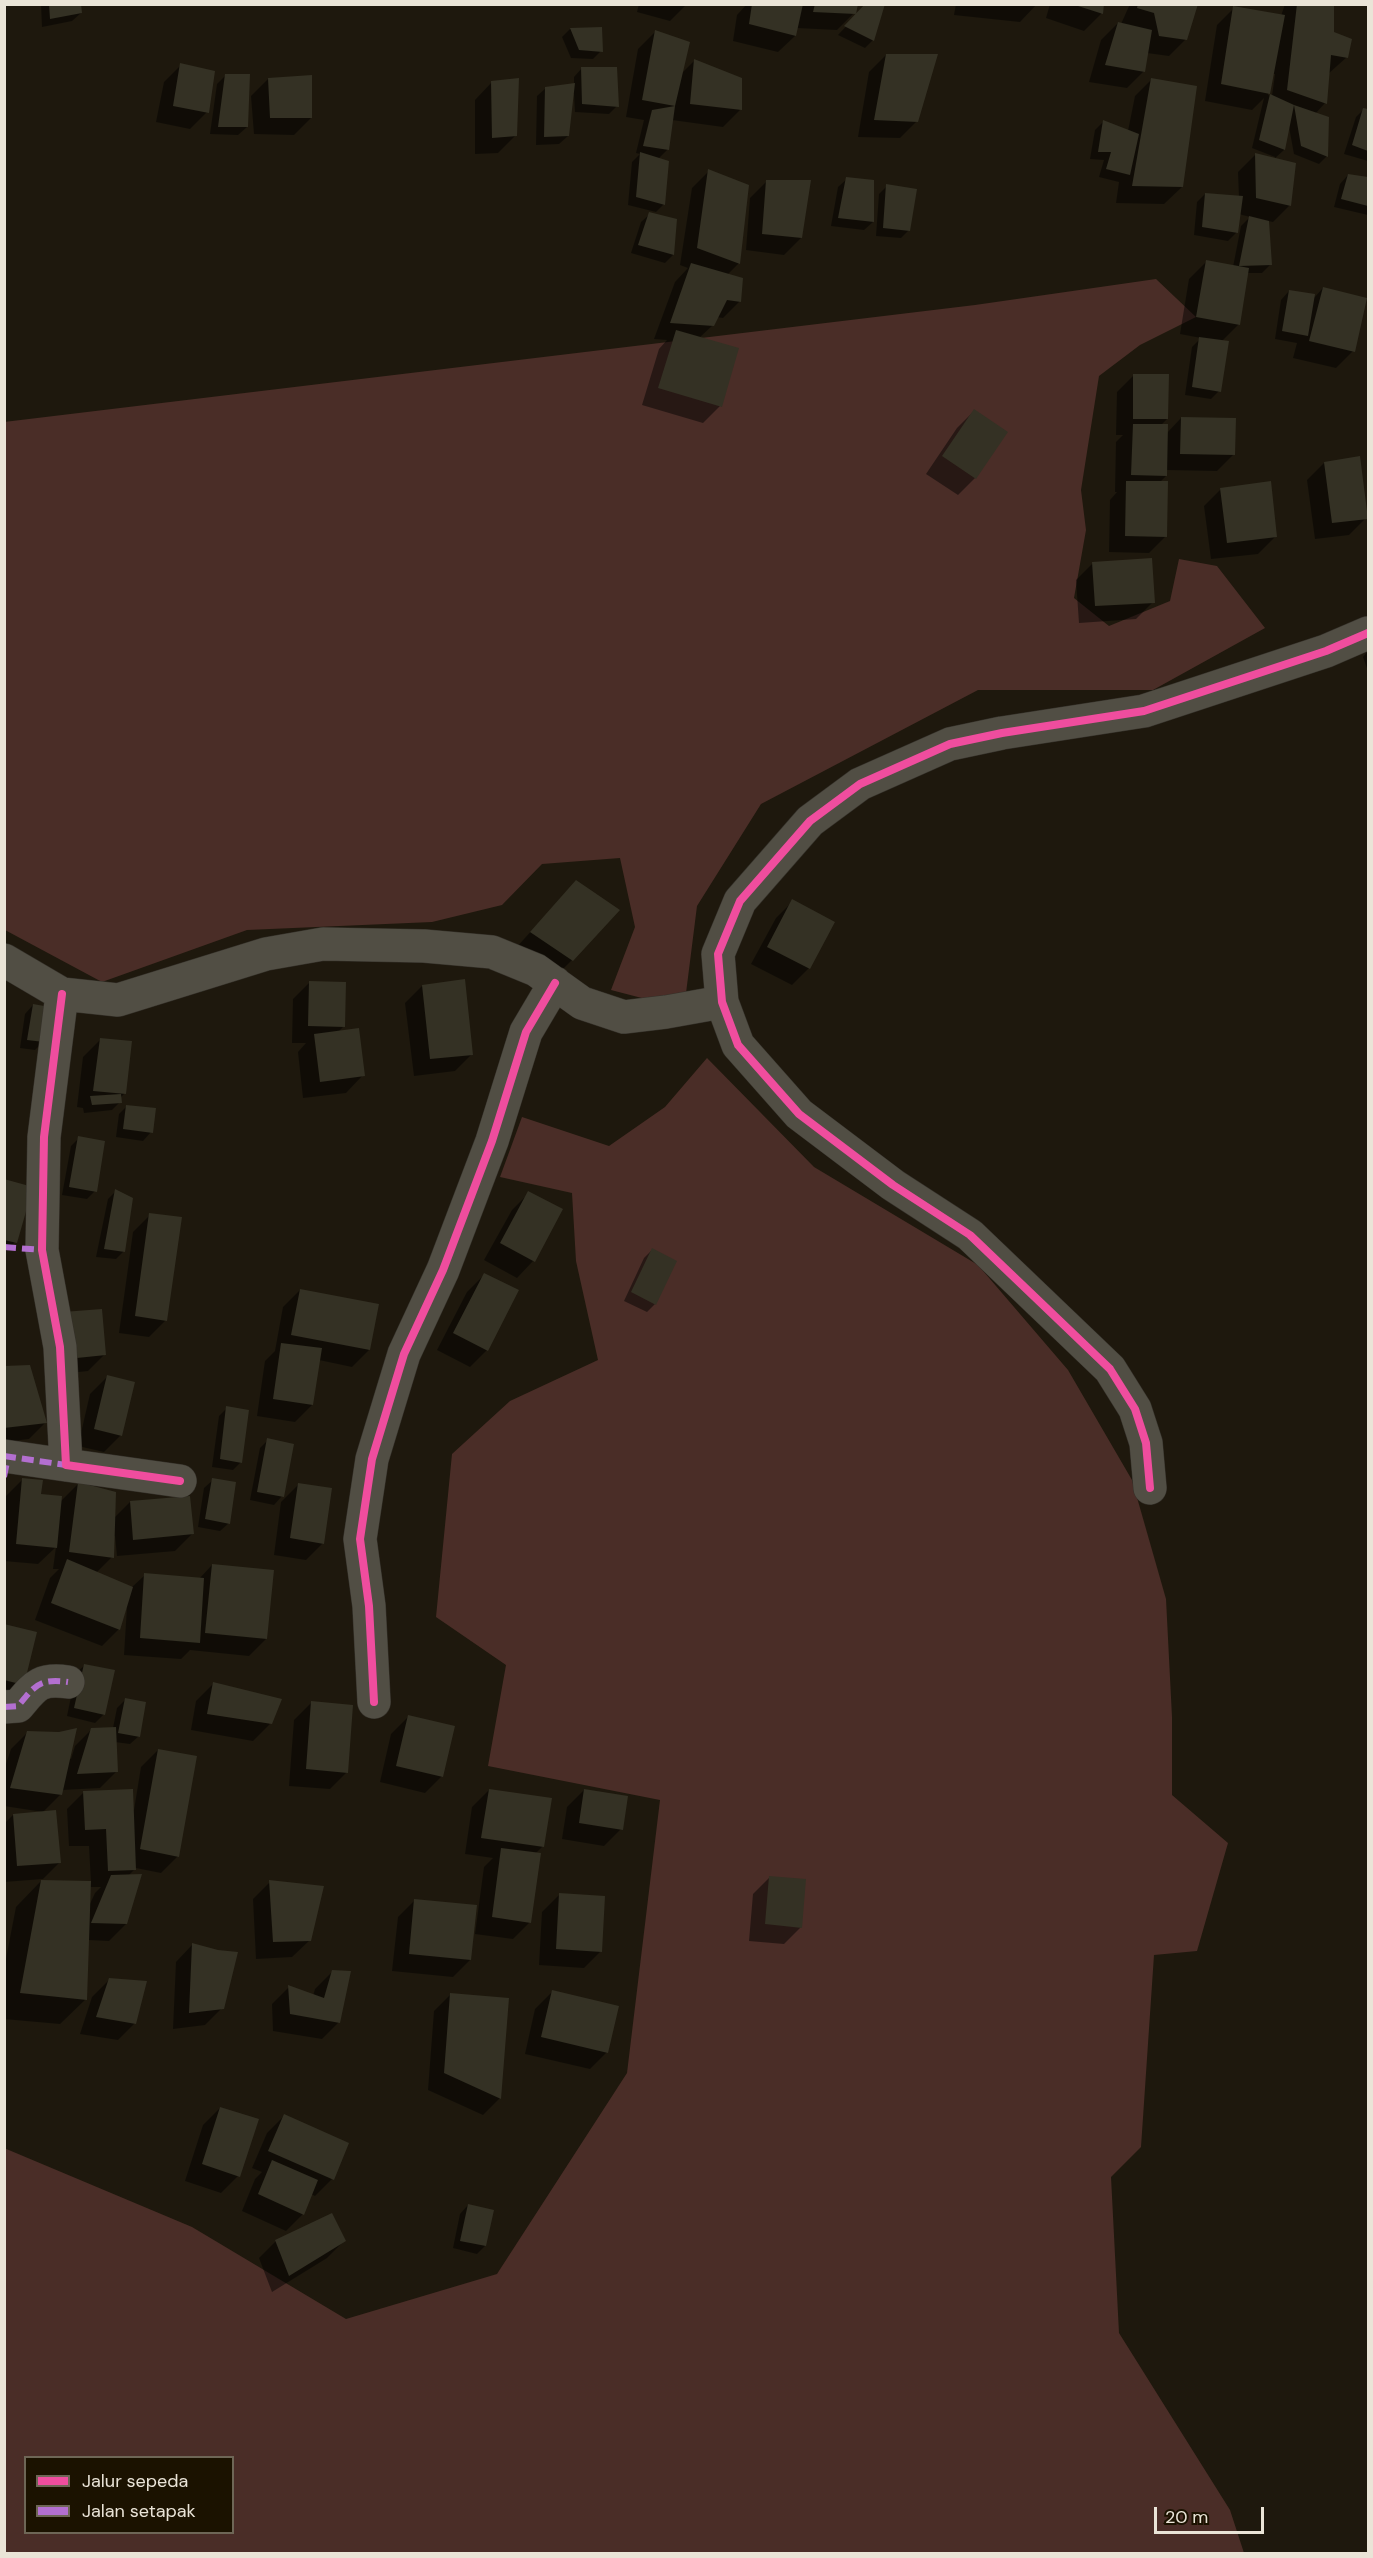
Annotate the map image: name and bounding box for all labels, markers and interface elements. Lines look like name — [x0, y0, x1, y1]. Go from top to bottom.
legend — [24, 2456, 234, 2534]
text: Jalur sepeda — [82, 2469, 188, 2493]
scale bar — [1157, 2495, 1266, 2533]
text: Jalan setapak — [82, 2499, 196, 2523]
text: 20 m — [1165, 2505, 1208, 2529]

